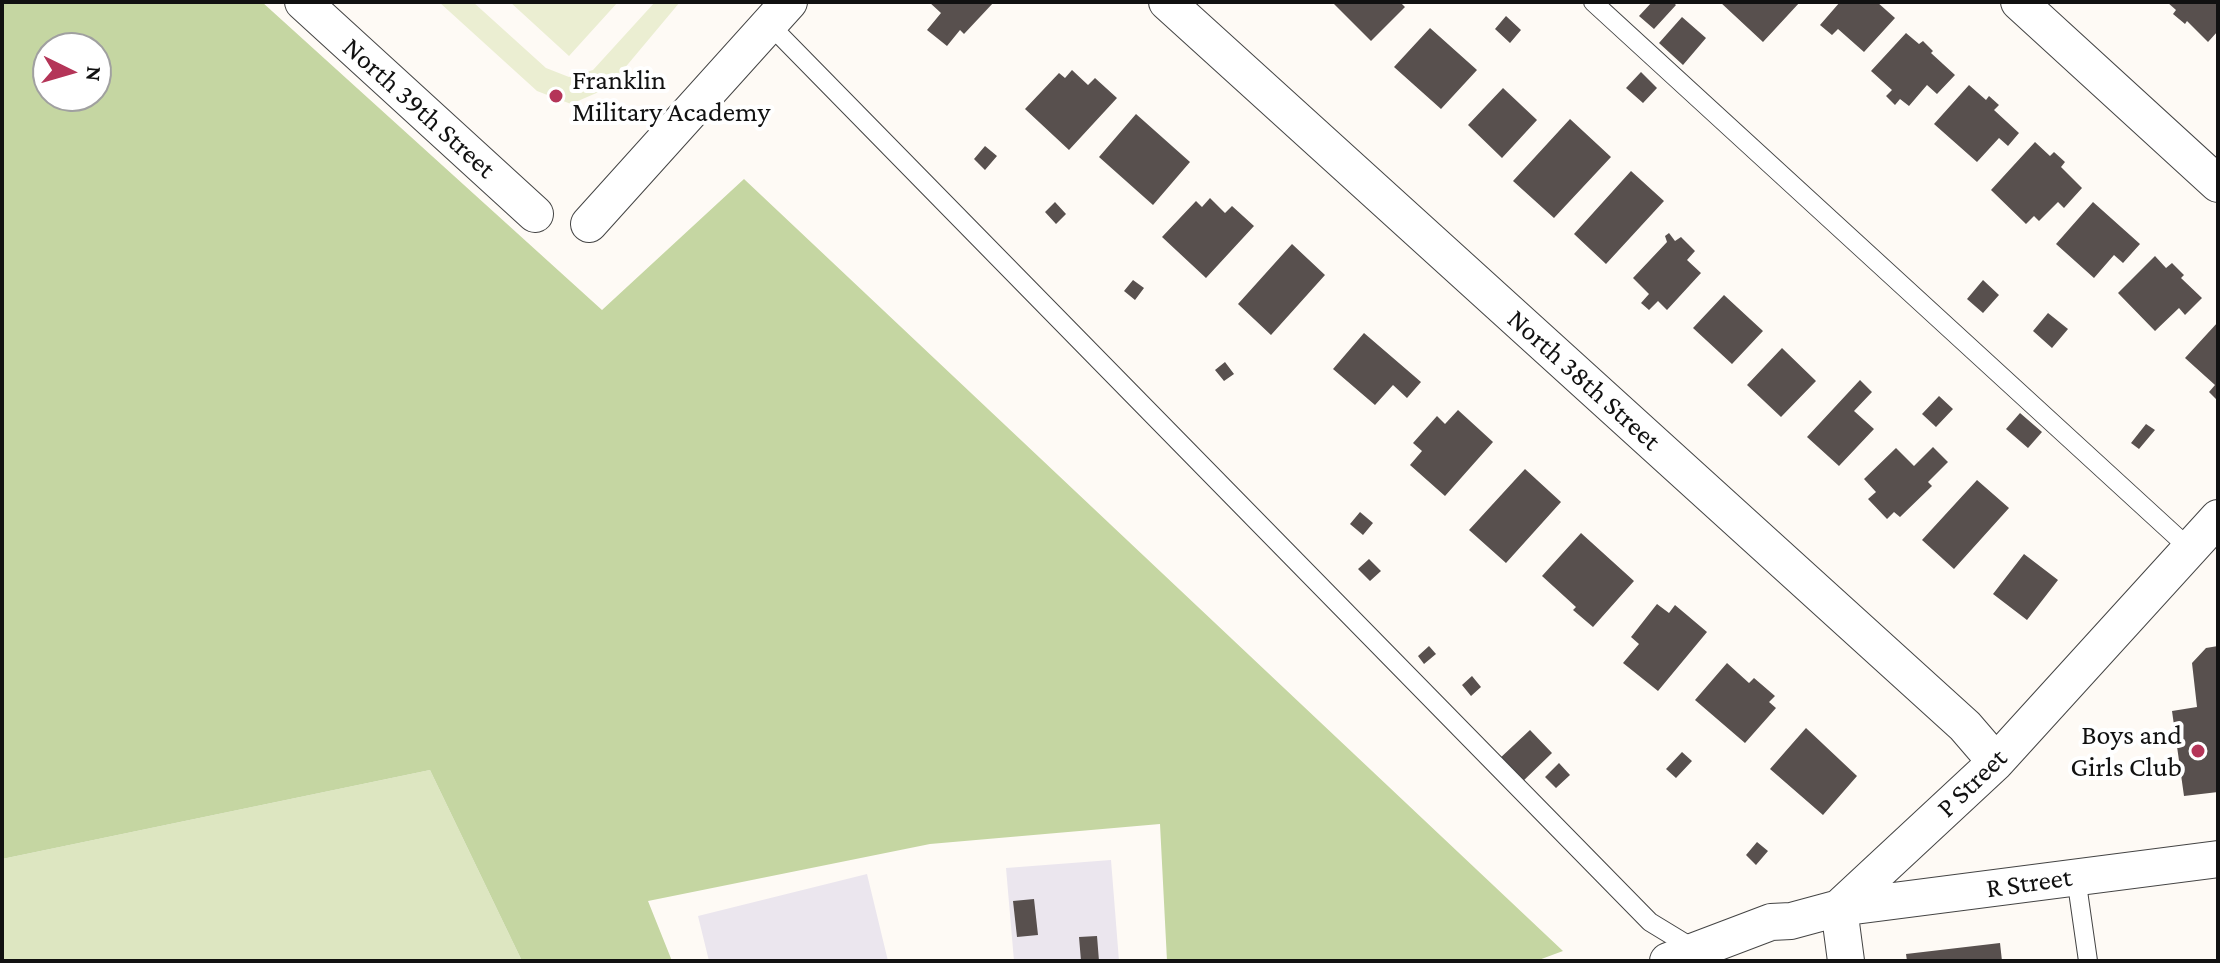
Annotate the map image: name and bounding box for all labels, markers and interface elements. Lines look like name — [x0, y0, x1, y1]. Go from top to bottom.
street label: North 39th Street — [336, 31, 502, 185]
north arrow — [32, 32, 112, 112]
place label: Franklin Military Academy — [572, 63, 770, 129]
text: N — [81, 65, 108, 83]
marker: Franklin Military Academy — [547, 87, 565, 105]
street label: North 38th Street — [1500, 302, 1668, 458]
place label: Boys and Girls Club — [2070, 718, 2182, 784]
street label: P Street — [1930, 741, 2014, 825]
marker: Boys and Girls Club — [2189, 742, 2207, 760]
street label: R Street — [1984, 860, 2074, 906]

